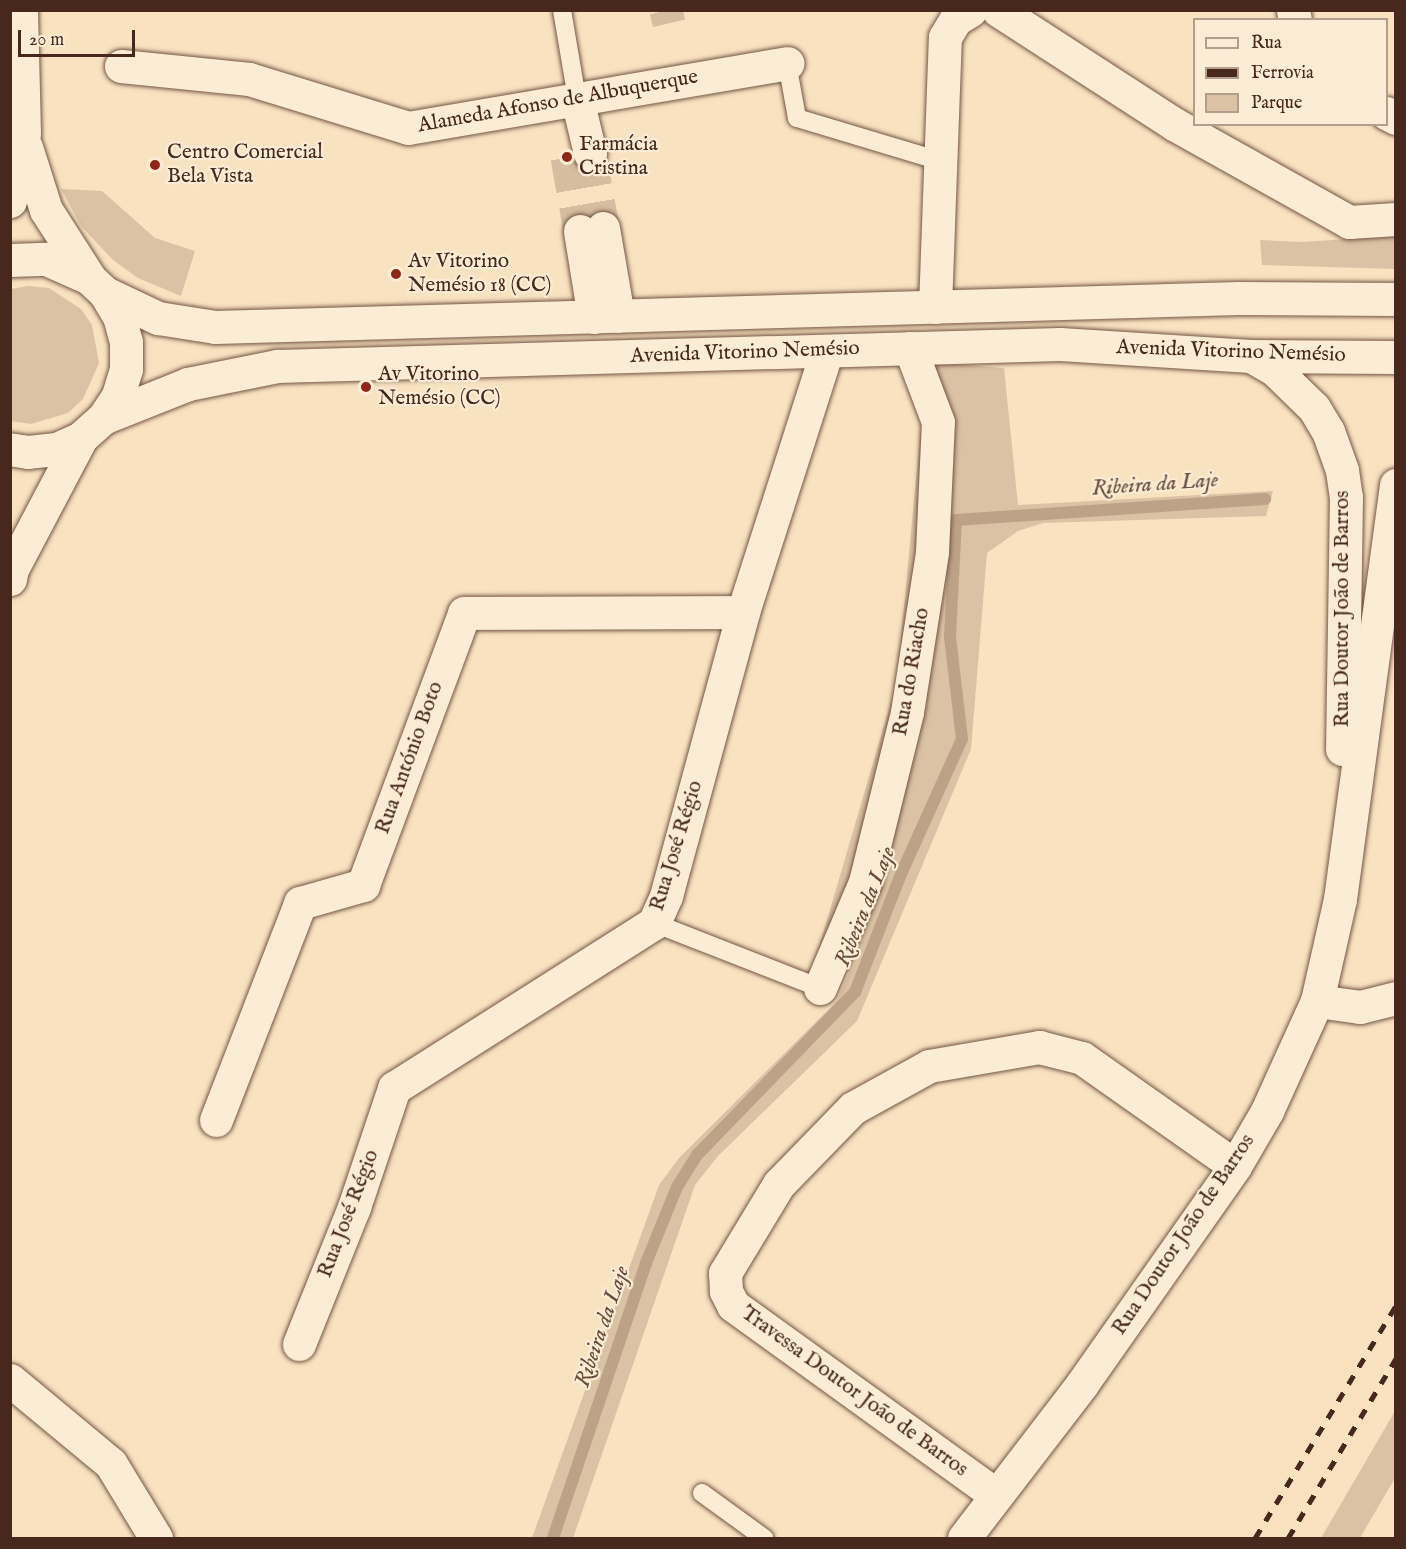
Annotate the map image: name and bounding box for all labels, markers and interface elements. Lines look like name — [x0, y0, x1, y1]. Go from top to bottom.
scale bar — [21, 18, 138, 56]
legend — [1193, 18, 1388, 126]
text: 20 m — [29, 29, 64, 52]
text: Rua — [1251, 32, 1282, 55]
text: Ferrovia — [1251, 62, 1314, 85]
street label: Alameda Afonso de Albuquerque — [416, 65, 700, 139]
text: Parque — [1251, 92, 1302, 115]
place label: Farmácia Cristina — [579, 132, 658, 182]
place label: Centro Comercial Bela Vista — [167, 140, 323, 190]
marker: Farmácia Cristina — [560, 150, 574, 164]
marker: Centro Comercial Bela Vista — [148, 158, 162, 172]
place label: Av Vitorino Nemésio 18 (CC) — [408, 249, 551, 299]
marker: Av Vitorino Nemésio 18 (CC) — [389, 267, 403, 281]
street label: Avenida Vitorino Nemésio — [1116, 335, 1346, 369]
street label: Avenida Vitorino Nemésio — [630, 336, 860, 370]
place label: Av Vitorino Nemésio (CC) — [378, 362, 501, 412]
marker: Av Vitorino Nemésio (CC) — [359, 380, 373, 394]
water label: Ribeira da Laje — [1091, 467, 1219, 503]
street label: Rua Doutor João de Barros — [1330, 491, 1356, 727]
street label: Rua do Riacho — [888, 606, 936, 738]
street label: Rua António Boto — [371, 678, 449, 838]
street label: Rua José Régio — [645, 778, 709, 914]
water label: Ribeira da Laje — [830, 843, 902, 971]
street label: Rua Doutor João de Barros — [1107, 1130, 1261, 1340]
street label: Rua José Régio — [313, 1146, 385, 1282]
water label: Ribeira da Laje — [570, 1263, 636, 1391]
street label: Travessa Doutor João de Barros — [736, 1301, 972, 1483]

